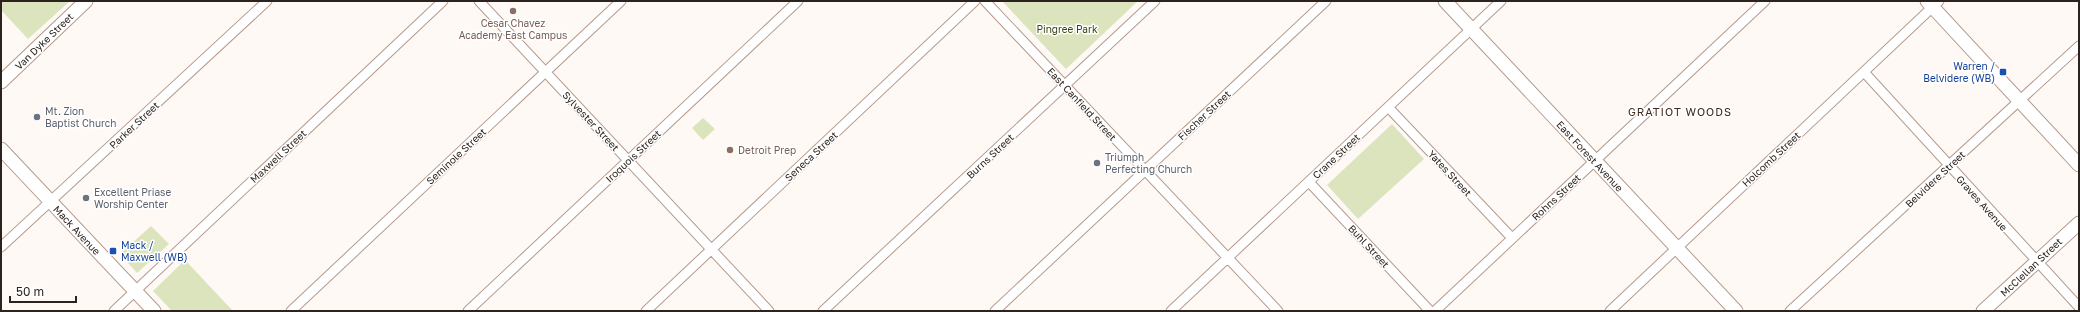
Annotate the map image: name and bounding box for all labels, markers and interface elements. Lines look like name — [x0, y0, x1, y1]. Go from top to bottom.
marker: Cesar Chavez Academy East Campus — [508, 6, 518, 16]
street label: Van Dyke Street — [12, 10, 76, 72]
place label: Cesar Chavez Academy East Campus — [459, 17, 567, 41]
park label: Pingree Park — [1036, 23, 1098, 35]
place label: Warren / Belvidere (WB) — [1923, 60, 1995, 84]
street label: East Canfield Street — [1045, 65, 1119, 143]
marker: Warren / Belvidere (WB) — [1998, 67, 2008, 77]
street label: Fischer Street — [1175, 88, 1233, 142]
street label: Sylvester Street — [560, 89, 622, 153]
street label: Parker Street — [107, 99, 161, 151]
place label: Mt. Zion Baptist Church — [45, 105, 116, 129]
district label: GRATIOT WOODS — [1628, 105, 1732, 118]
marker: Mt. Zion Baptist Church — [32, 112, 42, 122]
street label: East Forest Avenue — [1554, 118, 1626, 194]
street label: Seminole Street — [424, 125, 488, 187]
street label: Maxwell Street — [248, 127, 308, 185]
street label: Iroquois Street — [603, 127, 663, 185]
street label: Seneca Street — [782, 129, 840, 183]
street label: Holcomb Street — [1739, 129, 1803, 189]
street label: Burns Street — [964, 131, 1016, 181]
street label: Crane Street — [1310, 131, 1362, 181]
place label: Detroit Prep — [738, 144, 796, 156]
marker: Detroit Prep — [725, 145, 735, 155]
street label: Yates Street — [1426, 148, 1474, 198]
street label: Belvidere Street — [1903, 148, 1967, 210]
place label: Triumph Perfecting Church — [1105, 151, 1192, 175]
marker: Triumph Perfecting Church — [1092, 158, 1102, 168]
street label: Rohns Street — [1529, 171, 1583, 223]
street label: Graves Avenue — [1954, 173, 2010, 233]
place label: Excellent Priase Worship Center — [94, 186, 171, 210]
marker: Excellent Priase Worship Center — [81, 193, 91, 203]
street label: Mack Avenue — [51, 203, 103, 257]
street label: Buhl Street — [1346, 222, 1392, 270]
street label: McClellan Street — [1998, 235, 2064, 299]
place label: Mack / Maxwell (WB) — [121, 239, 187, 263]
marker: Mack / Maxwell (WB) — [108, 246, 118, 256]
scale bar — [10, 278, 76, 304]
text: 50 m — [16, 284, 44, 299]

